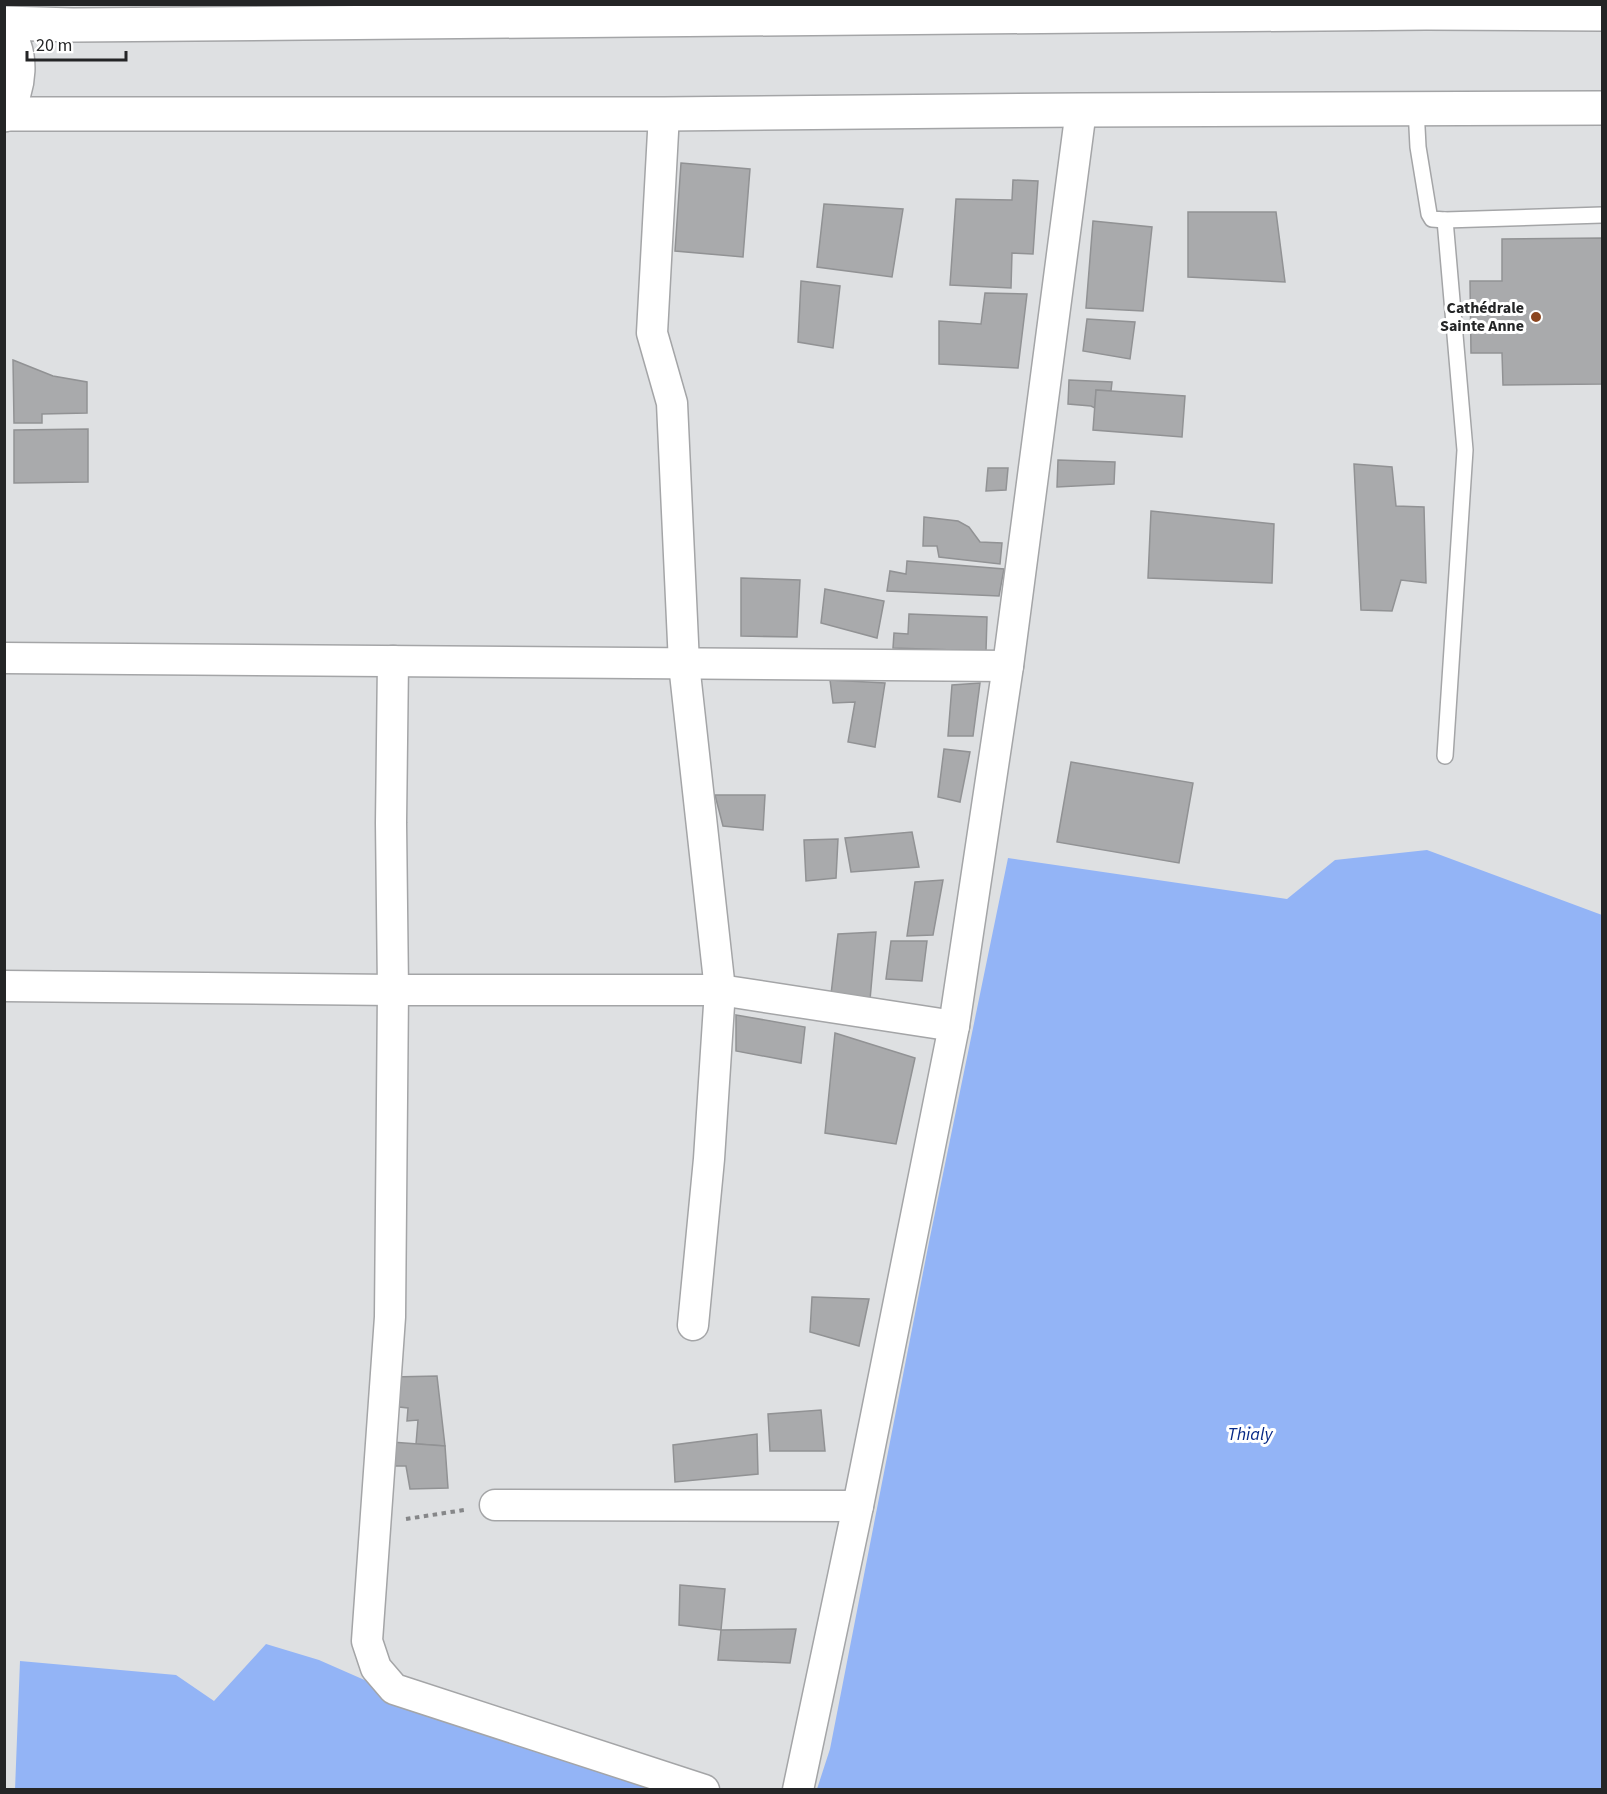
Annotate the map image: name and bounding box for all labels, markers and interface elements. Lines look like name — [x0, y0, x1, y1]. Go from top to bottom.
scale bar — [27, 24, 126, 62]
text: 20 m — [36, 33, 72, 58]
place label: Cathédrale Sainte Anne — [1440, 297, 1524, 337]
marker: Cathédrale Sainte Anne — [1529, 310, 1543, 324]
water label: Thialy — [1227, 1422, 1273, 1447]

